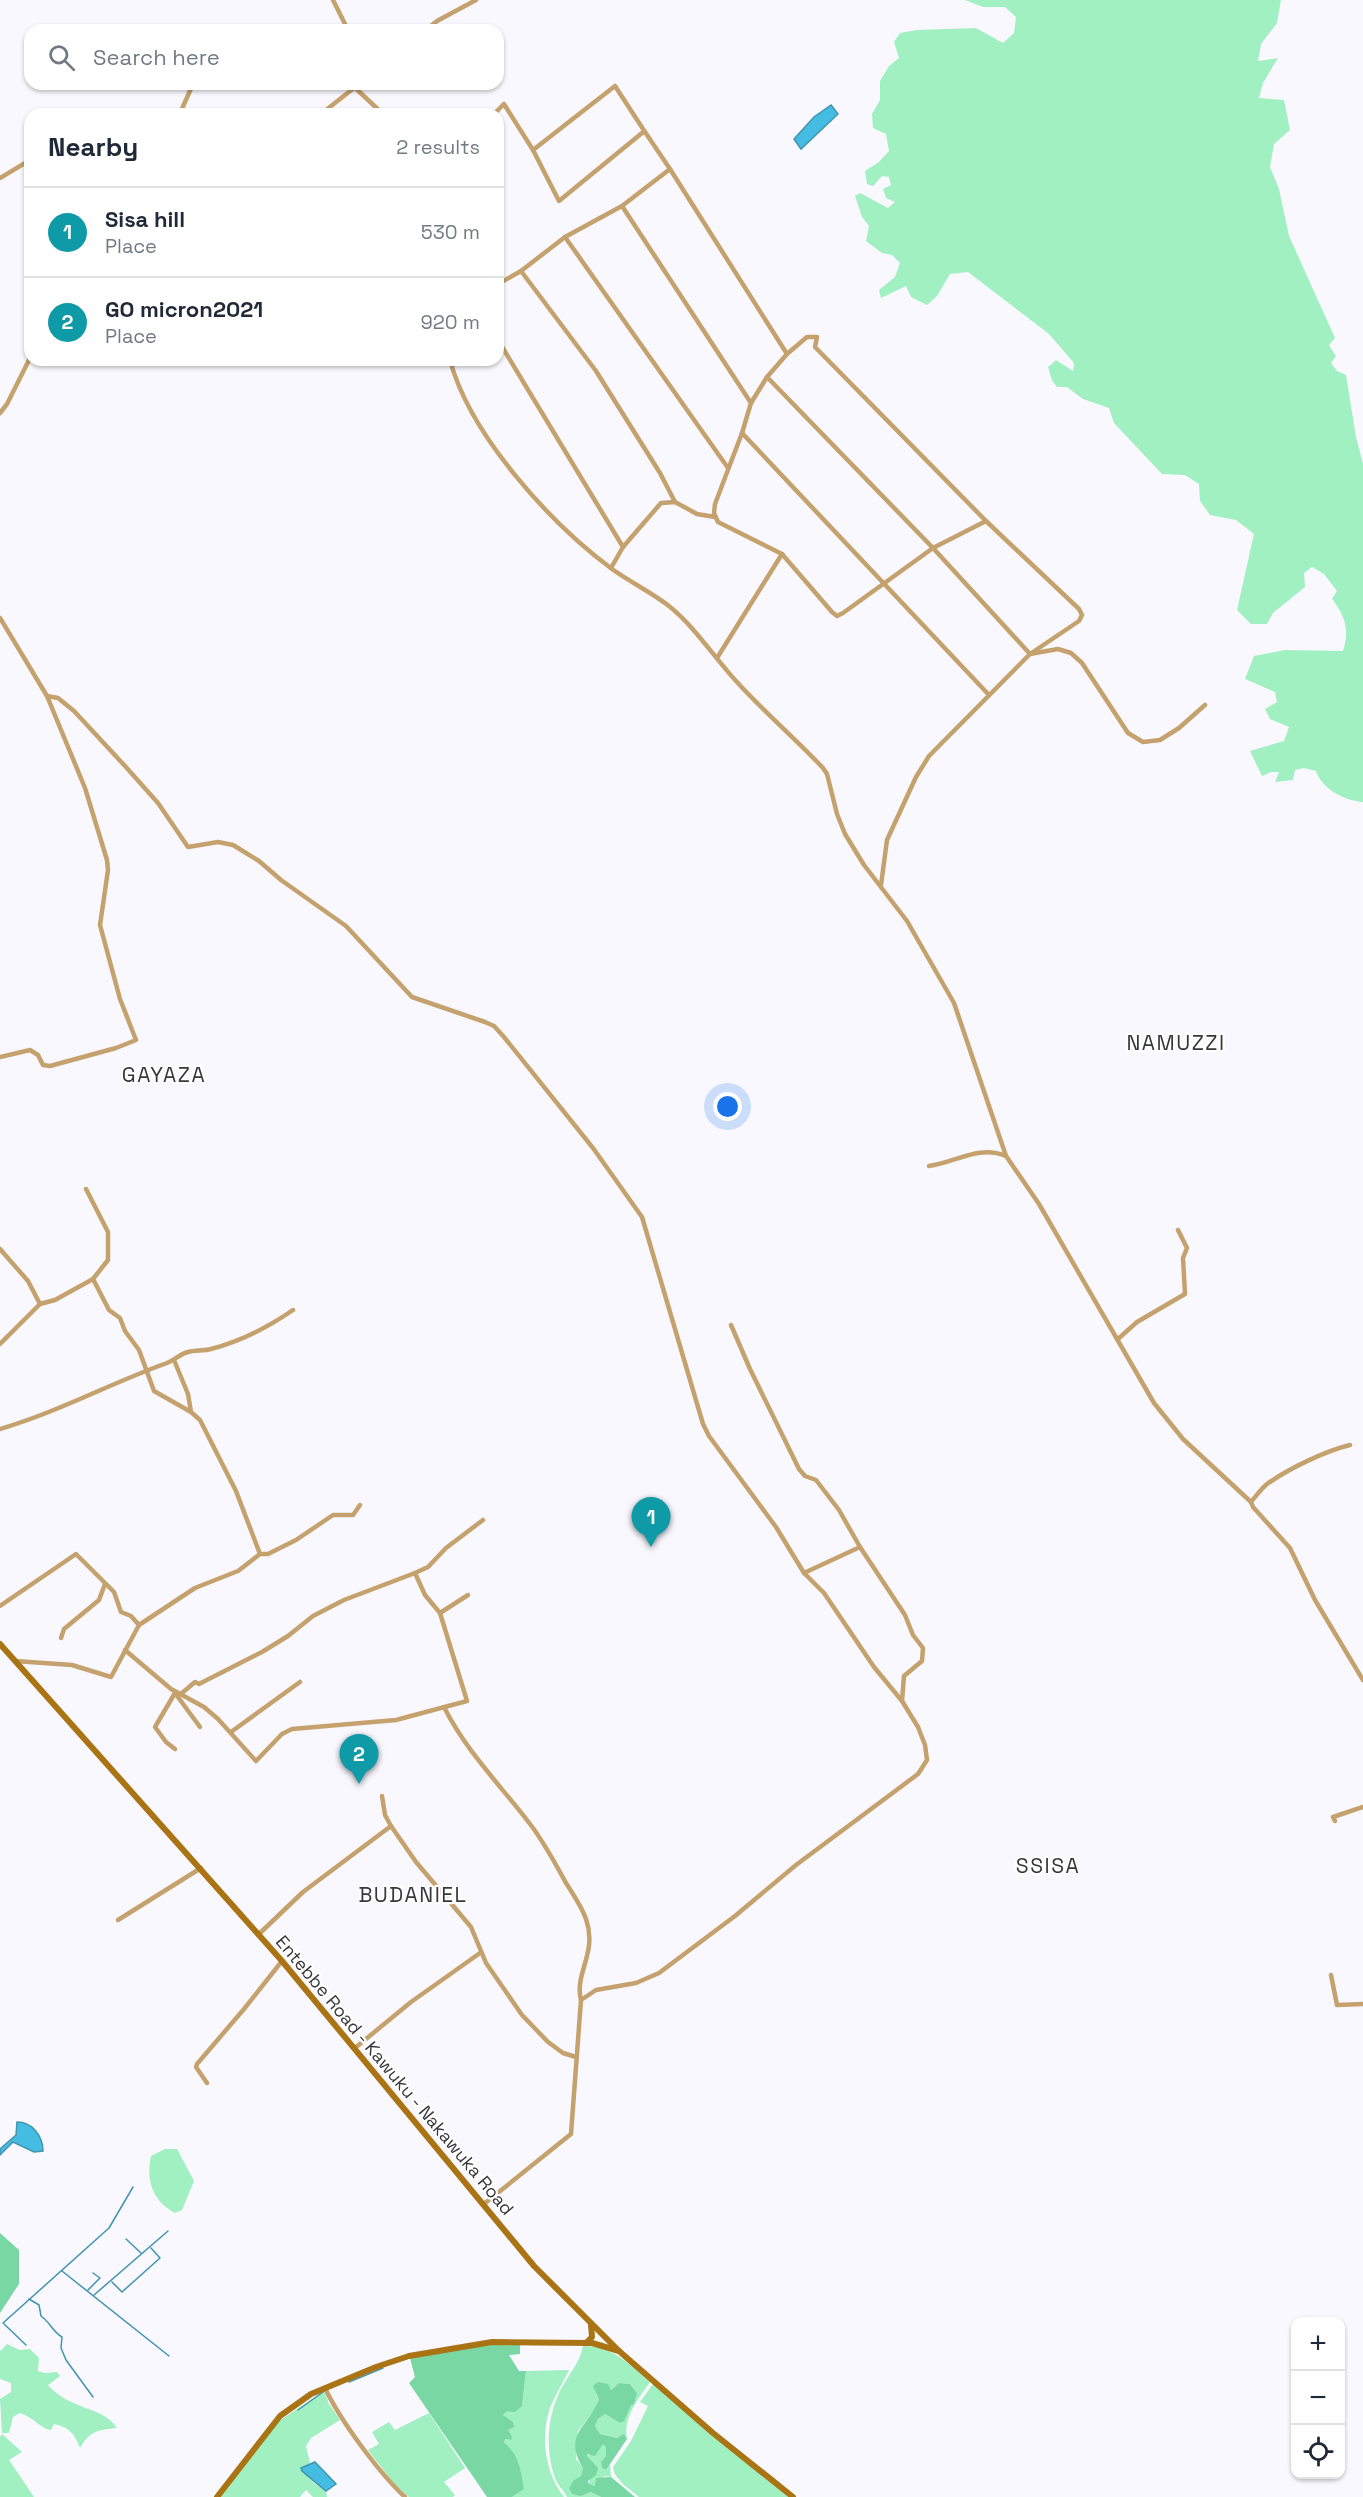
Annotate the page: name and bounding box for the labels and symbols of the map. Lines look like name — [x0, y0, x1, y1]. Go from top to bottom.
district label: NAMUZZI — [1126, 1029, 1226, 1056]
district label: GAYAZA — [122, 1061, 206, 1088]
your location — [713, 1092, 742, 1121]
pin: 1 — [632, 1498, 670, 1547]
pin: 2 — [340, 1734, 378, 1784]
district label: SSISA — [1016, 1852, 1080, 1879]
district label: BUDANIEL — [358, 1881, 468, 1908]
street label: Entebbe Road - Kawuku - Nakawuka Road — [271, 1930, 519, 2220]

